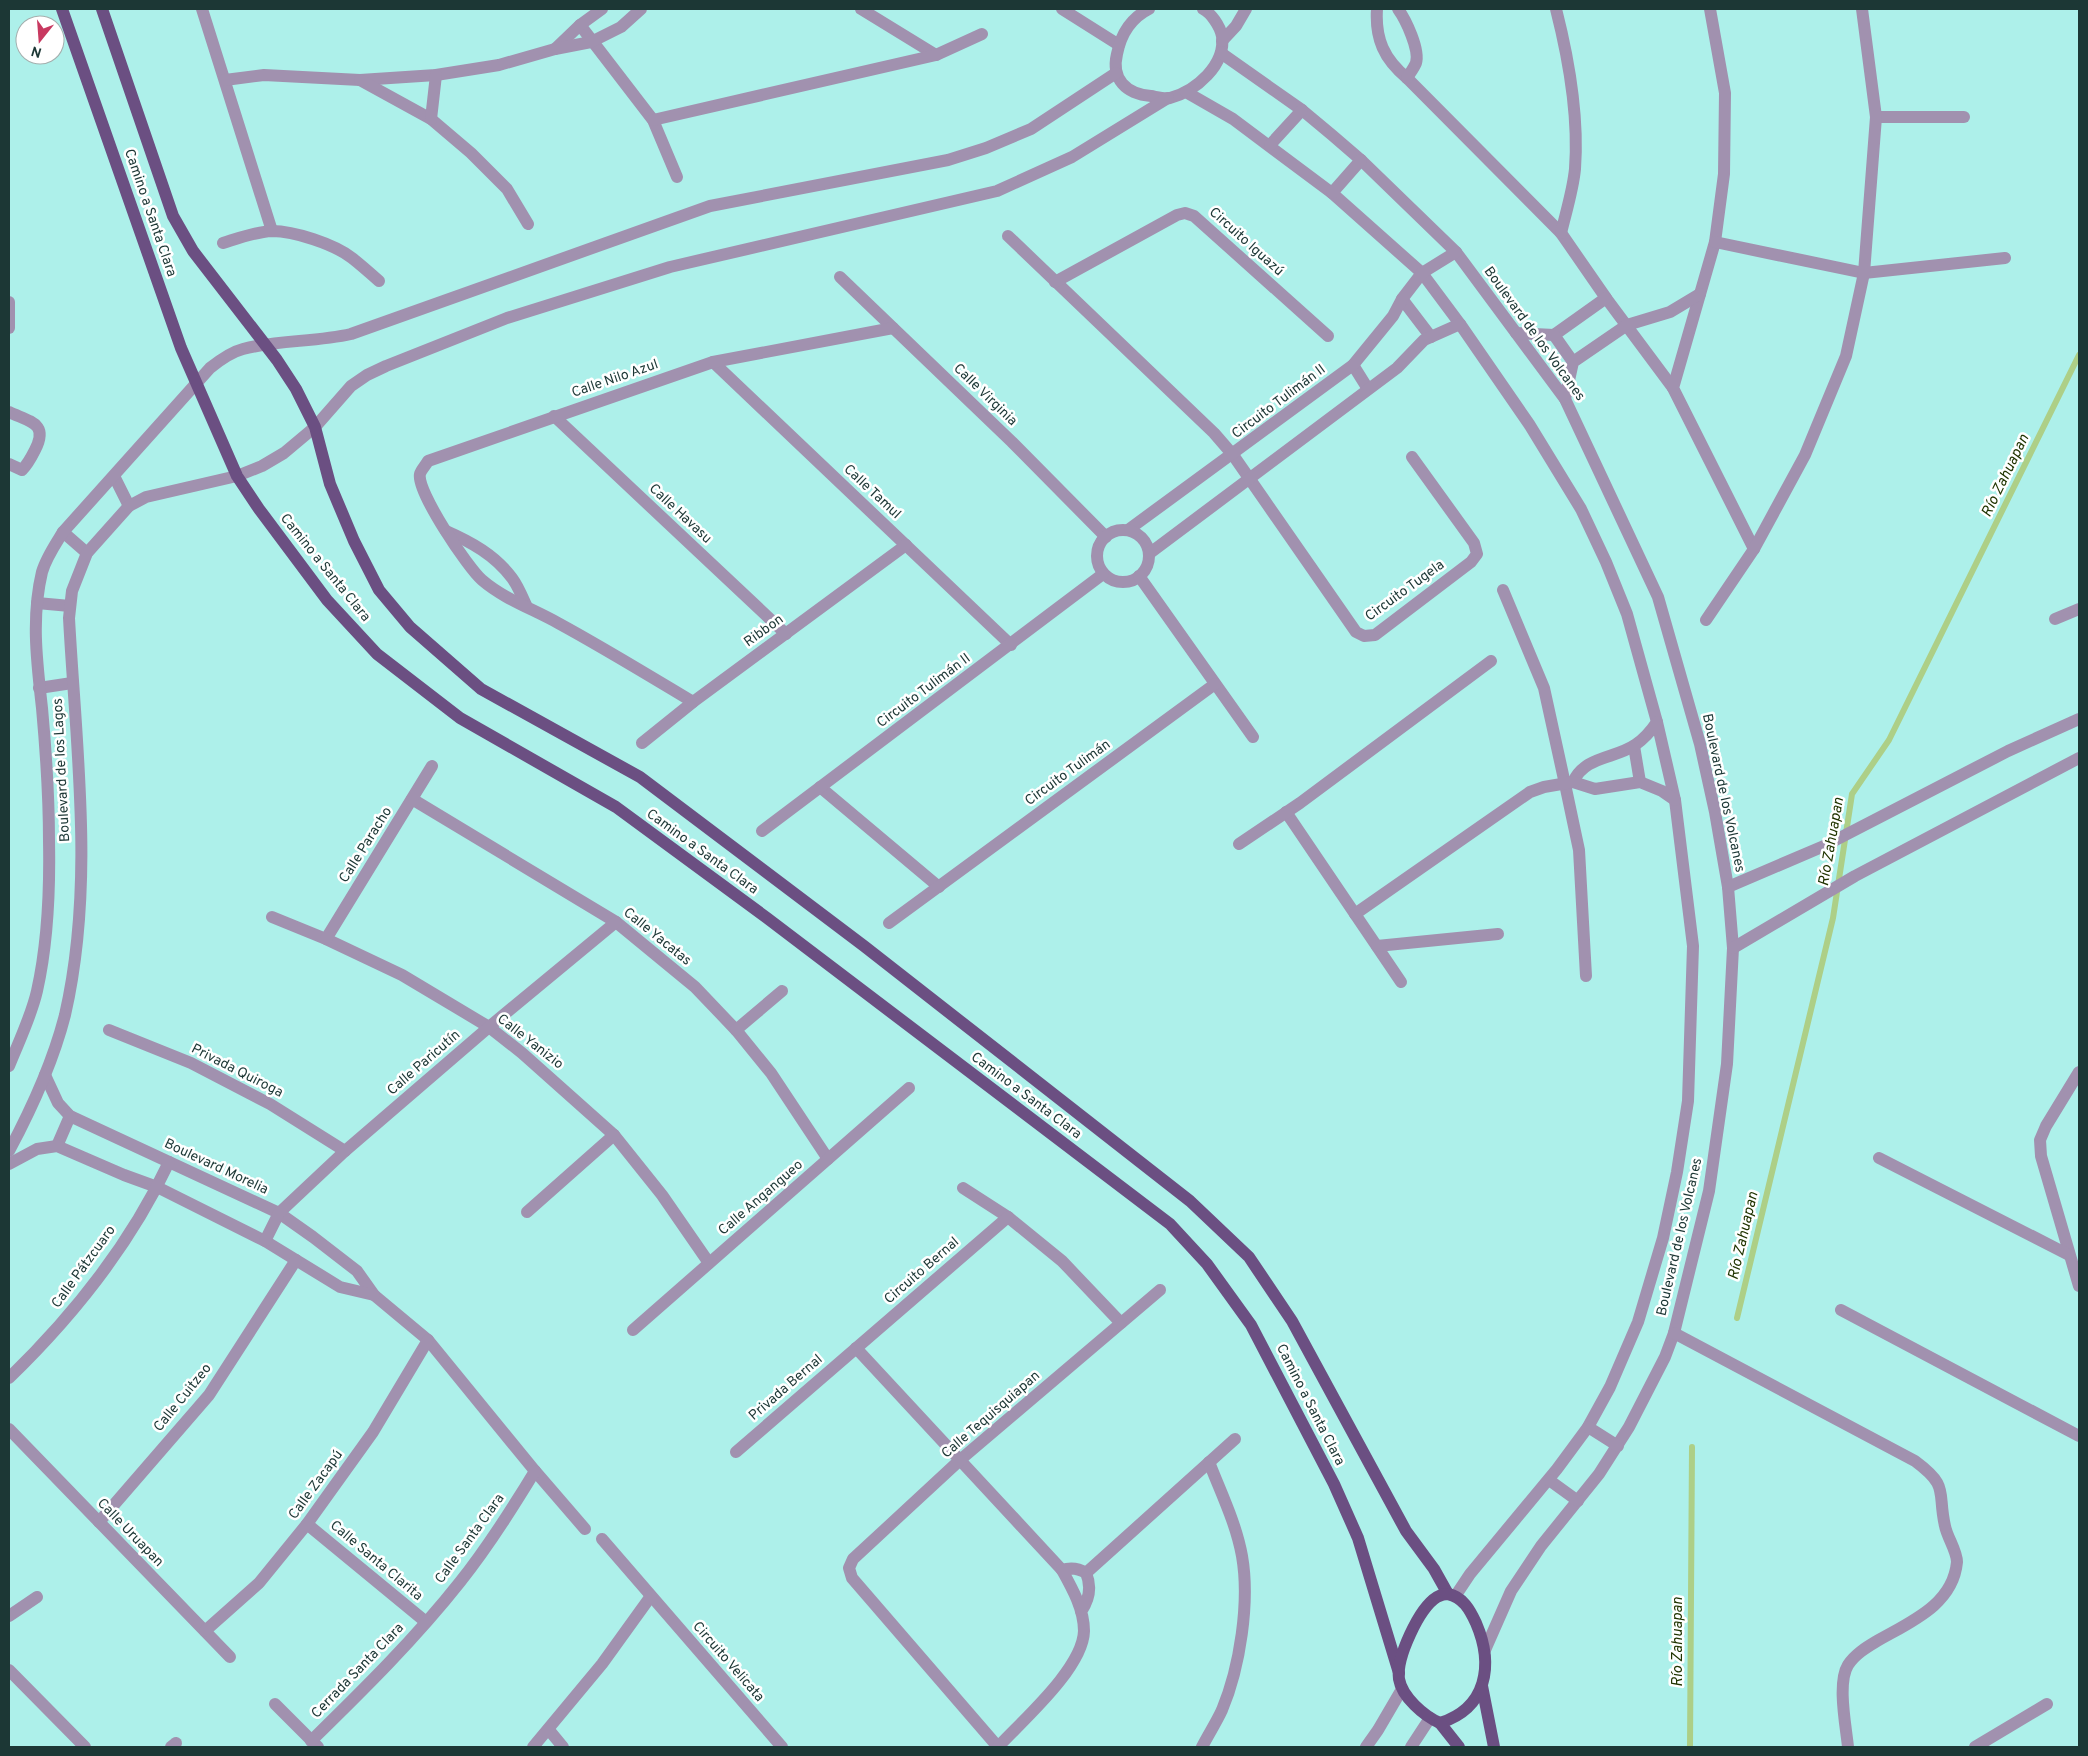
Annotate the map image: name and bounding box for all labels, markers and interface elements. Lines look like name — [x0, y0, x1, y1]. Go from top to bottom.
north arrow — [15, 15, 65, 65]
text: N — [29, 41, 44, 61]
street label: Camino a Santa Clara — [120, 147, 180, 279]
street label: Circuito Iguazú — [1205, 204, 1287, 280]
street label: Boulevard de los Volcanes — [1480, 264, 1588, 404]
street label: Calle Nilo Azul — [569, 356, 661, 402]
street label: Calle Virginia — [950, 360, 1020, 430]
street label: Circuito Tulimán II — [1229, 361, 1329, 443]
water label: Río Zahuapan — [1978, 431, 2034, 521]
street label: Calle Tamul — [840, 461, 904, 523]
street label: Calle Havasu — [645, 481, 715, 547]
street label: Camino a Santa Clara — [276, 511, 374, 625]
street label: Circuito Tugela — [1362, 557, 1448, 625]
street label: Ribbon — [741, 611, 787, 651]
street label: Circuito Tulimán II — [874, 650, 974, 732]
street label: Boulevard de los Lagos — [50, 698, 74, 842]
street label: Boulevard de los Volcanes — [1698, 712, 1748, 874]
street label: Circuito Tulimán — [1022, 736, 1114, 810]
water label: Río Zahuapan — [1815, 796, 1849, 888]
street label: Calle Paracho — [336, 804, 396, 886]
street label: Camino a Santa Clara — [643, 806, 761, 898]
street label: Calle Yacatas — [620, 904, 694, 970]
street label: Calle Yanizio — [493, 1011, 567, 1073]
street label: Calle Paricutín — [384, 1027, 464, 1099]
street label: Privada Quiroga — [188, 1041, 286, 1101]
street label: Camino a Santa Clara — [967, 1049, 1085, 1143]
street label: Boulevard Morelia — [161, 1135, 271, 1199]
street label: Boulevard de los Volcanes — [1654, 1156, 1706, 1318]
street label: Calle Angangueo — [715, 1157, 807, 1239]
water label: Río Zahuapan — [1725, 1190, 1763, 1282]
street label: Calle Pátzcuaro — [48, 1222, 120, 1312]
street label: Circuito Bernal — [881, 1234, 963, 1308]
street label: Camino a Santa Clara — [1272, 1341, 1348, 1469]
street label: Privada Bernal — [746, 1351, 826, 1425]
street label: Calle Cuitzeo — [150, 1360, 216, 1436]
street label: Calle Tequisquiapan — [938, 1368, 1044, 1462]
street label: Calle Zacapú — [285, 1447, 347, 1523]
street label: Calle Santa Clara — [432, 1491, 508, 1587]
street label: Calle Uruapan — [93, 1495, 167, 1571]
street label: Calle Santa Clarita — [326, 1517, 426, 1605]
water label: Río Zahuapan — [1669, 1597, 1688, 1687]
street label: Circuito Velicata — [689, 1618, 767, 1706]
street label: Cerrada Santa Clara — [308, 1620, 408, 1722]

